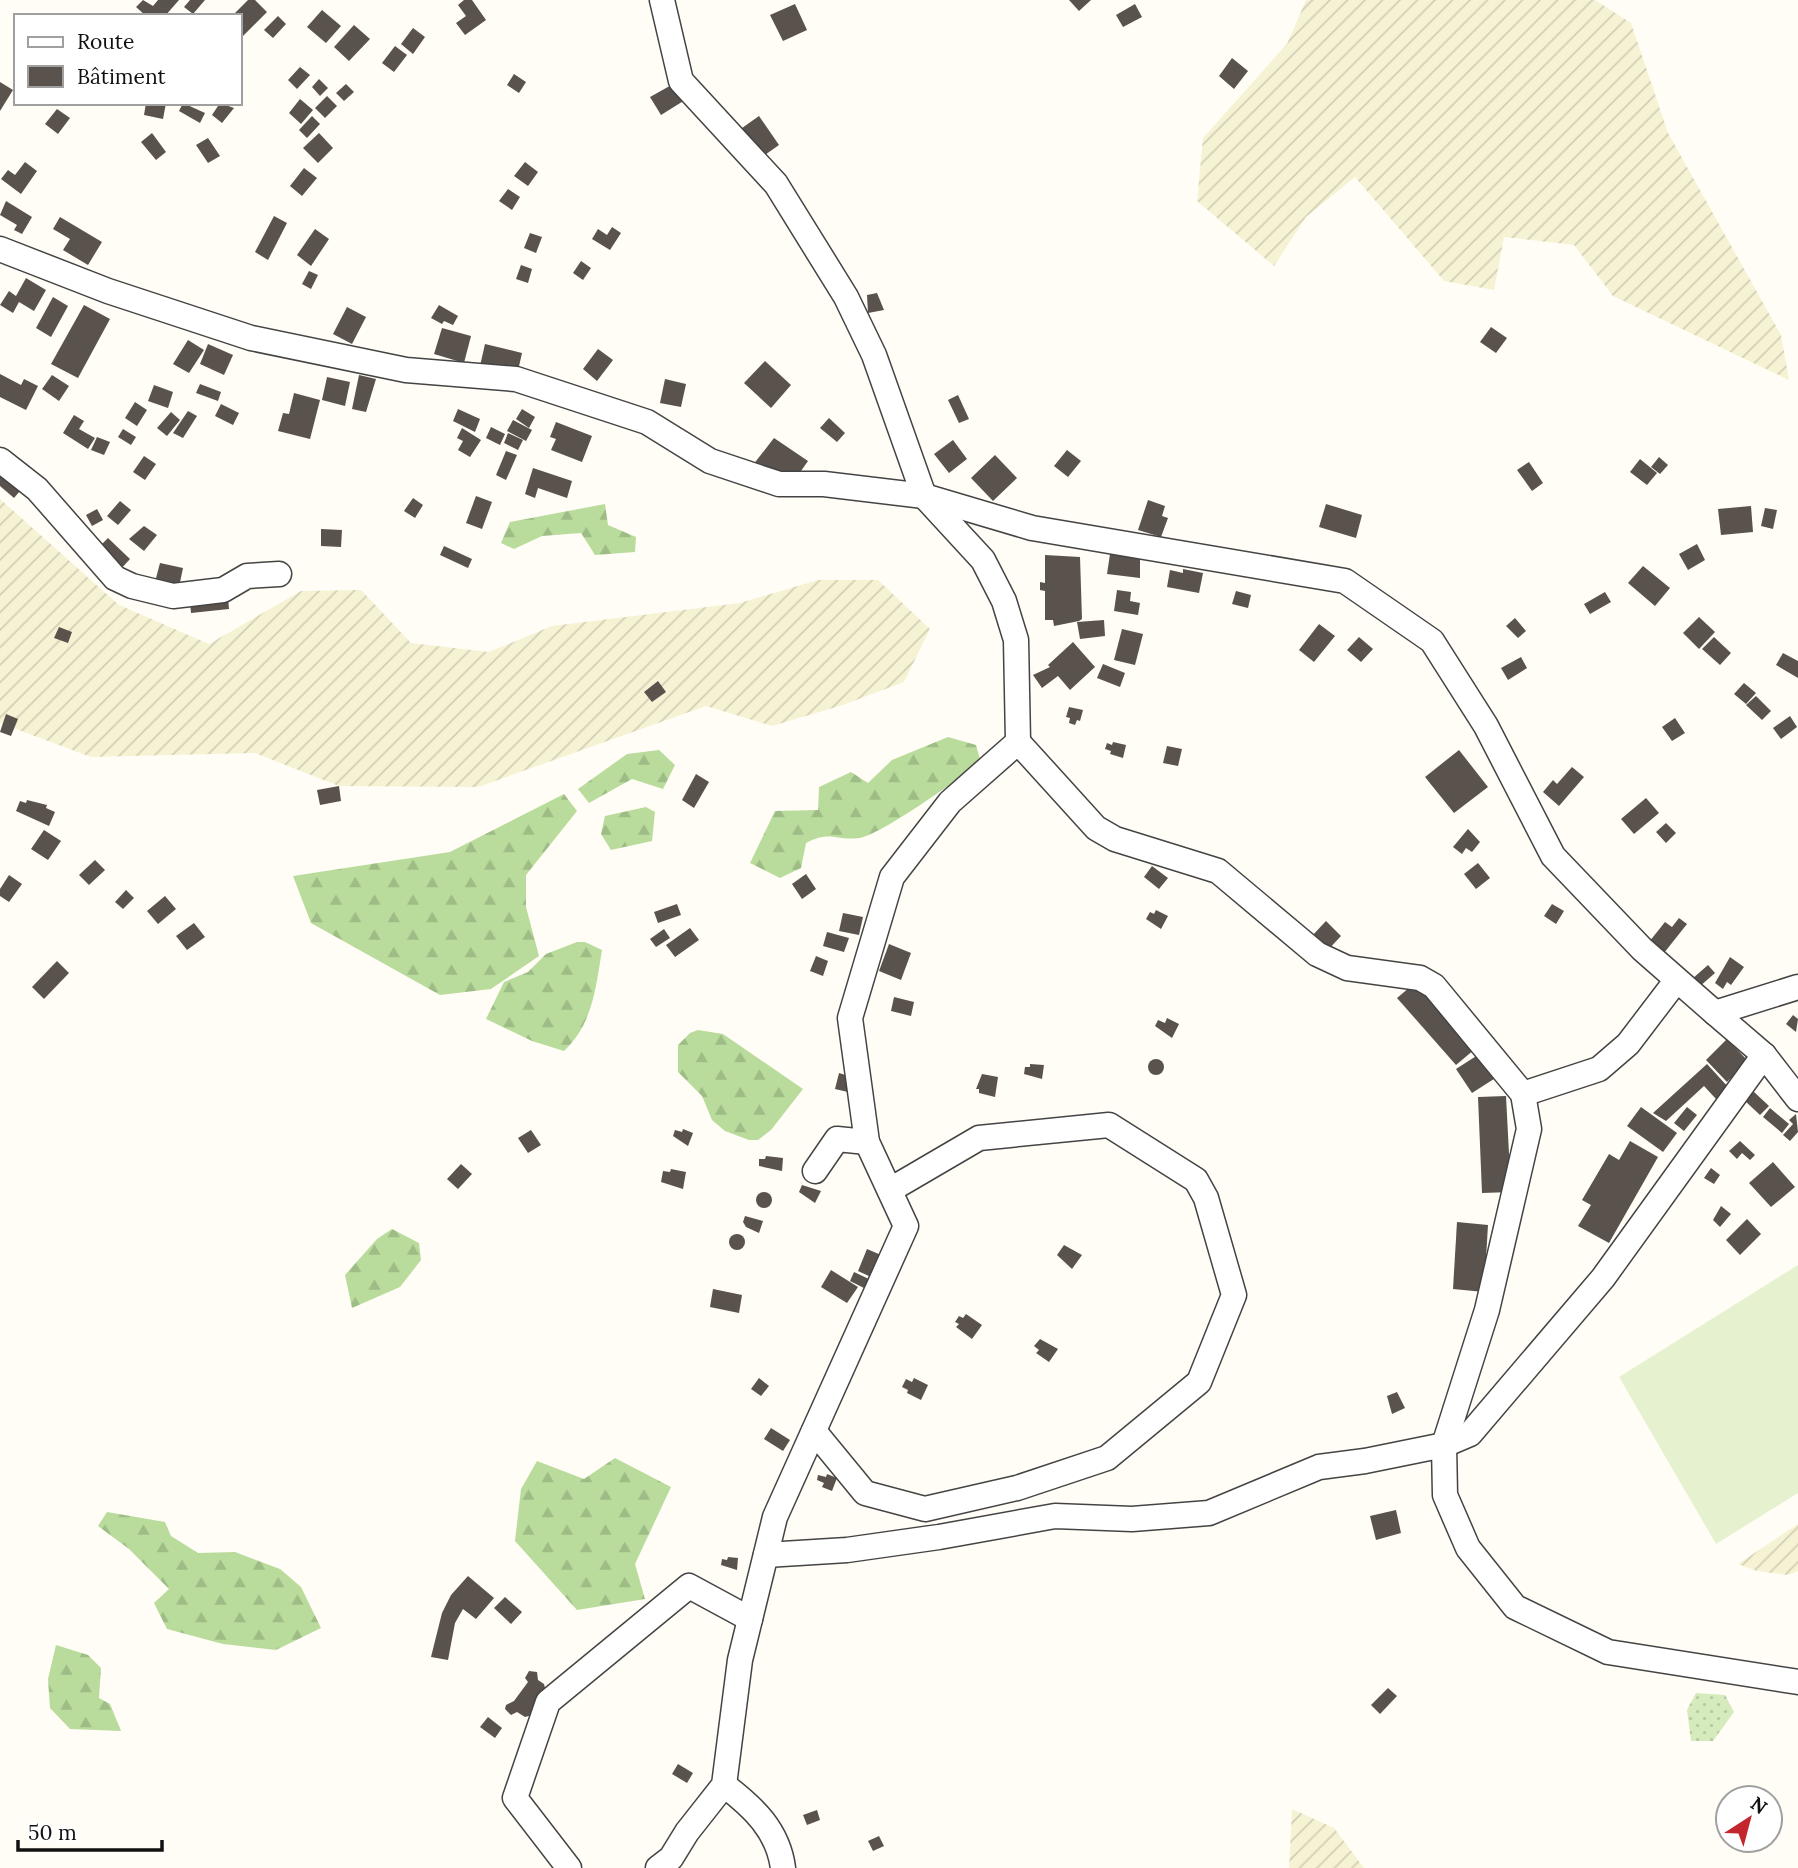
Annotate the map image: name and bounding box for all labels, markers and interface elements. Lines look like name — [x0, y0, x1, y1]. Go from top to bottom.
legend — [14, 14, 242, 105]
text: Route — [77, 28, 134, 55]
text: Bâtiment — [77, 63, 166, 90]
north arrow — [1714, 1784, 1784, 1854]
text: N — [1746, 1791, 1772, 1819]
scale bar — [18, 1808, 161, 1852]
text: 50 m — [28, 1819, 77, 1846]

